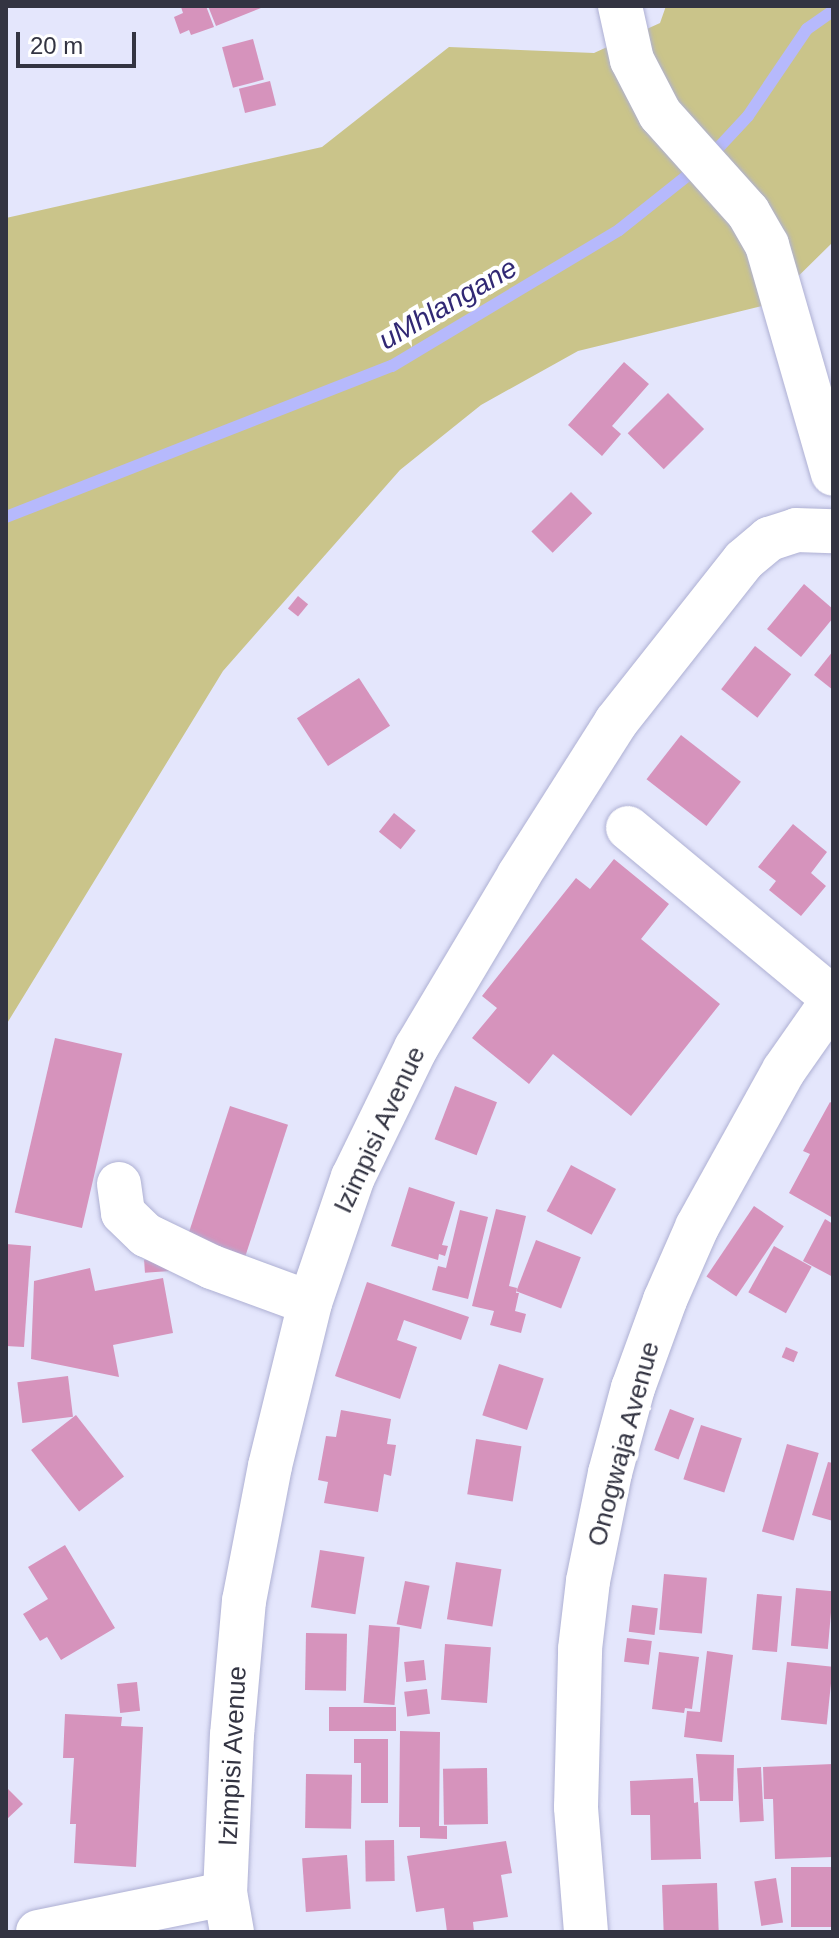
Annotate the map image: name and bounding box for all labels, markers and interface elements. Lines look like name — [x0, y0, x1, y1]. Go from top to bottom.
scale bar — [20, 16, 140, 66]
text: 20 m — [30, 32, 83, 59]
water label: uMhlangane — [373, 251, 523, 357]
street label: Izimpisi Avenue — [327, 1041, 433, 1219]
street label: Onogwaja Avenue — [581, 1338, 667, 1550]
street label: Izimpisi Avenue — [213, 1665, 253, 1847]

